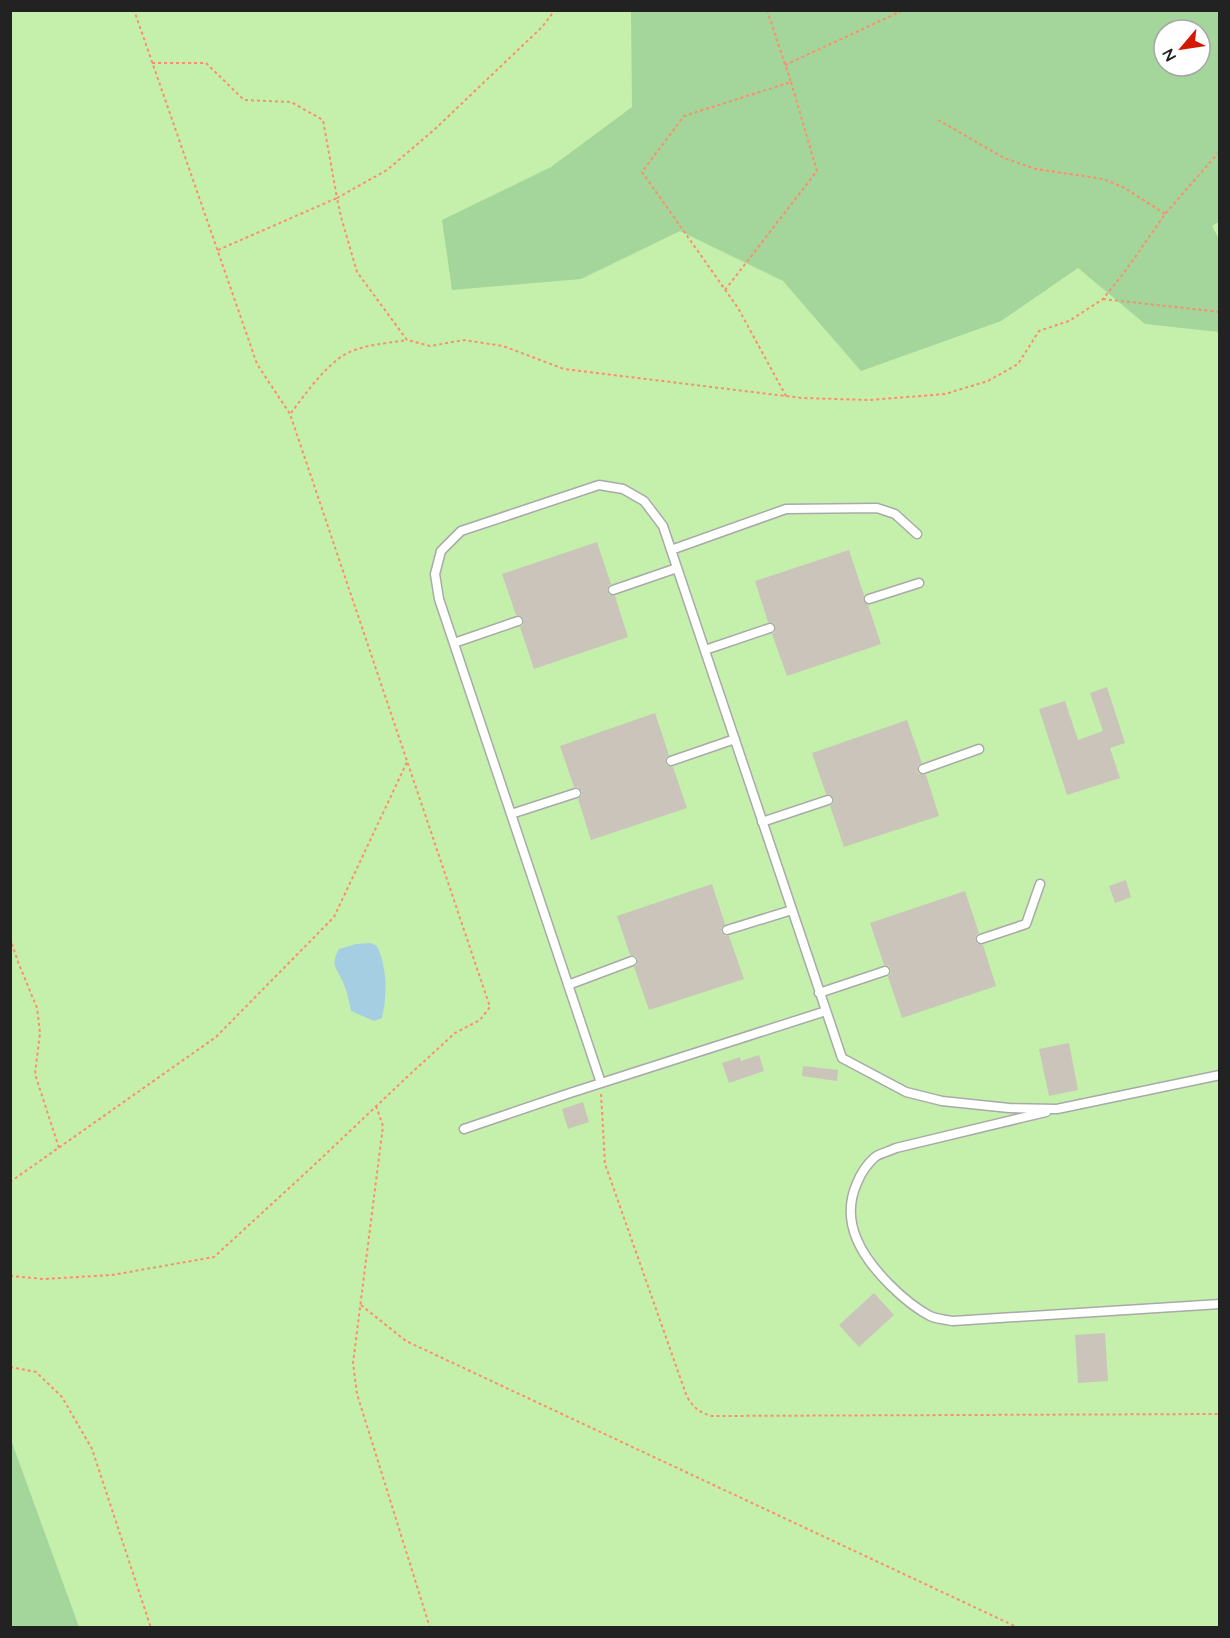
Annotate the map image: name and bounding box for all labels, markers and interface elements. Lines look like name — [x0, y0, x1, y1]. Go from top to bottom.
north arrow — [1152, 18, 1212, 78]
text: N — [1157, 45, 1180, 65]

